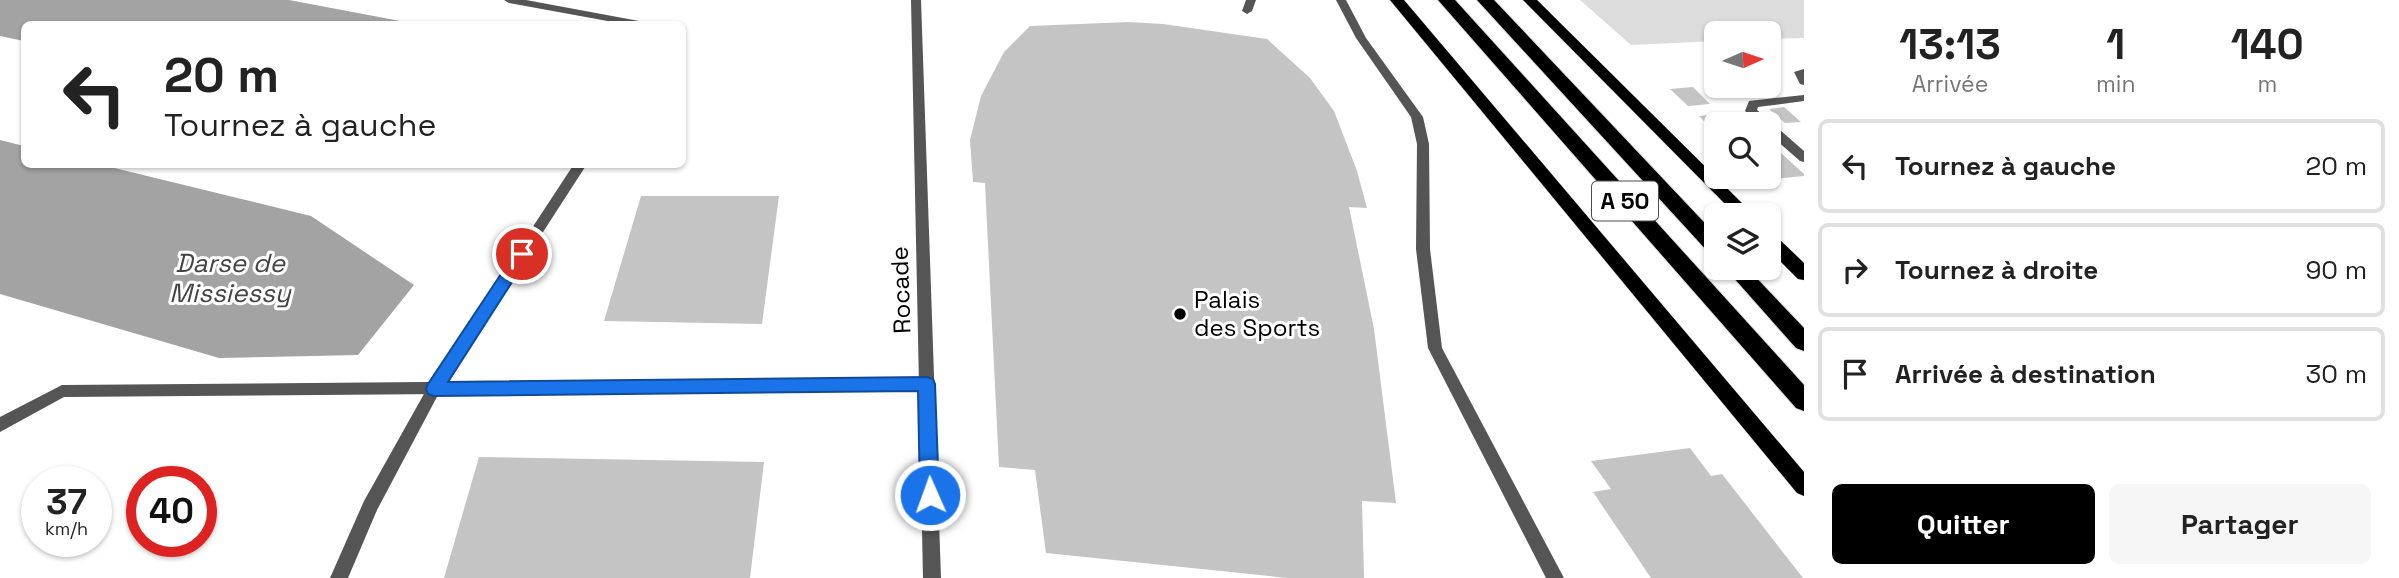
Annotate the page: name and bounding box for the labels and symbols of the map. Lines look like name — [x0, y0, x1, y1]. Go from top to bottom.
north arrow — [1704, 21, 1782, 98]
road number: A 50 — [1592, 182, 1658, 220]
pin — [492, 224, 552, 284]
water label: Darse de Missiessy — [169, 246, 292, 310]
street label: Rocade — [883, 246, 918, 334]
place label: Palais des Sports — [1194, 284, 1320, 343]
marker: Palais des Sports — [1172, 306, 1188, 322]
position arrow — [893, 458, 967, 532]
speed limit sign: 40 — [126, 466, 217, 557]

